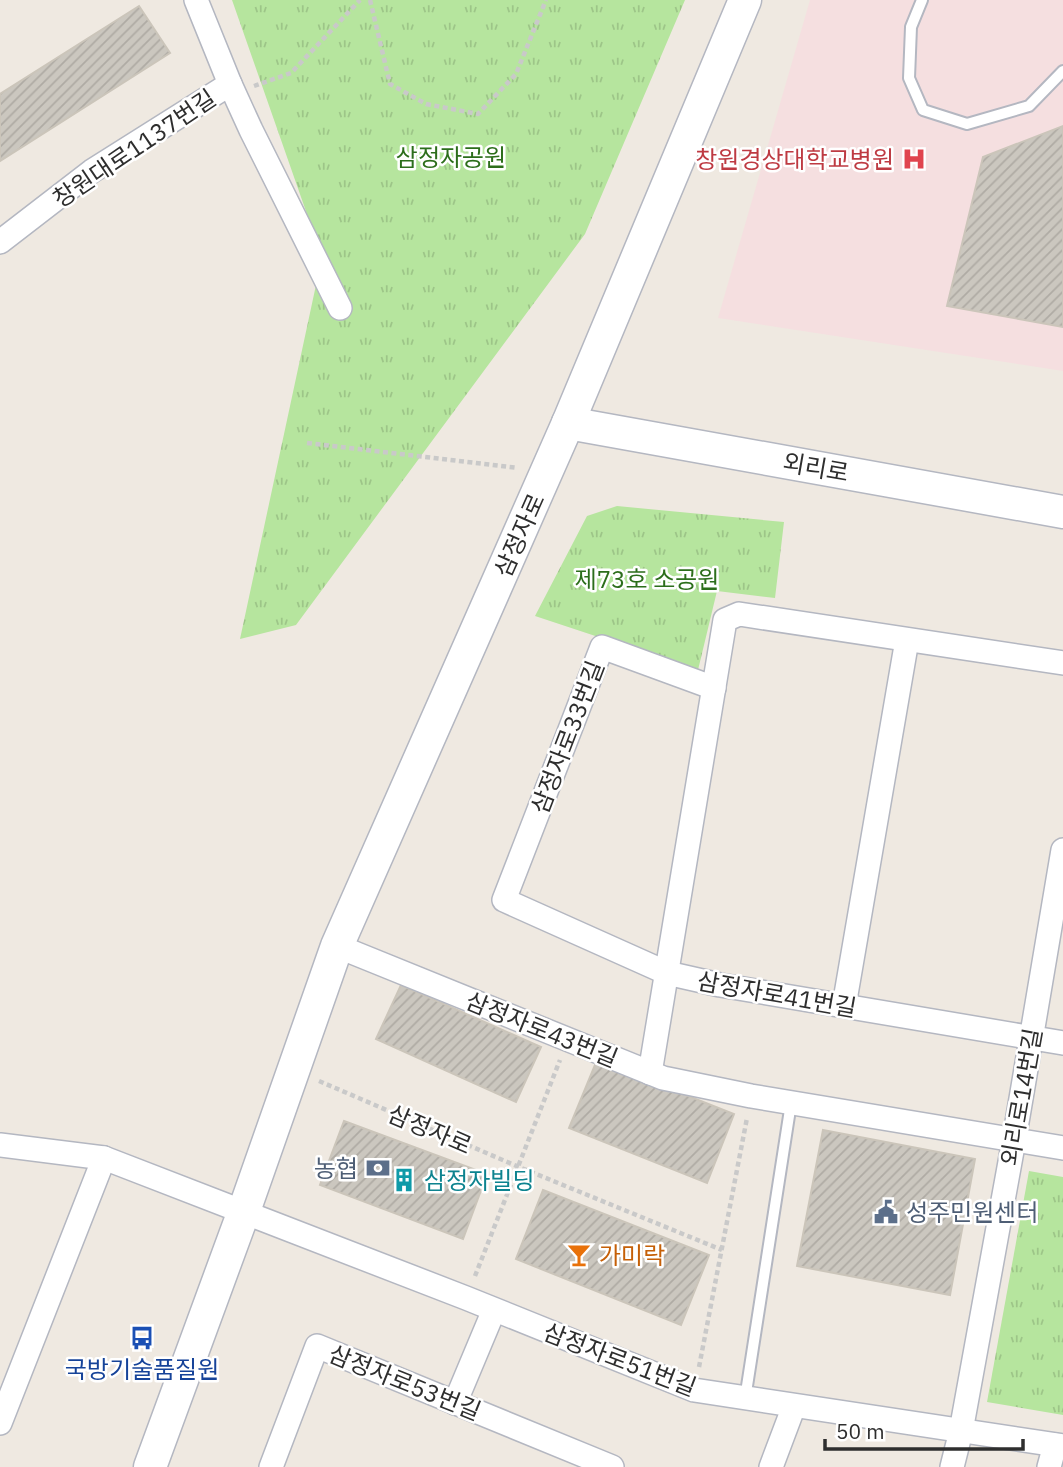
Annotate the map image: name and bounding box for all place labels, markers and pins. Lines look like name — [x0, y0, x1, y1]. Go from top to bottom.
place label: 창원경상대학교병원 — [695, 143, 894, 175]
hospital icon: 창원경상대학교병원 — [900, 145, 928, 173]
place label: 농협 — [314, 1152, 358, 1184]
bank icon: 농협 — [364, 1154, 392, 1182]
place label: 삼정자빌딩 — [424, 1164, 534, 1196]
building icon: 삼정자빌딩 — [390, 1166, 418, 1194]
place label: 성주민원센터 — [906, 1196, 1038, 1228]
public building icon: 성주민원센터 — [872, 1198, 900, 1226]
place label: 가미락 — [599, 1239, 665, 1271]
bar icon: 가미락 — [565, 1241, 593, 1269]
bus stop icon: 국방기술품질원 — [128, 1324, 156, 1352]
place label: 국방기술품질원 — [65, 1353, 219, 1385]

